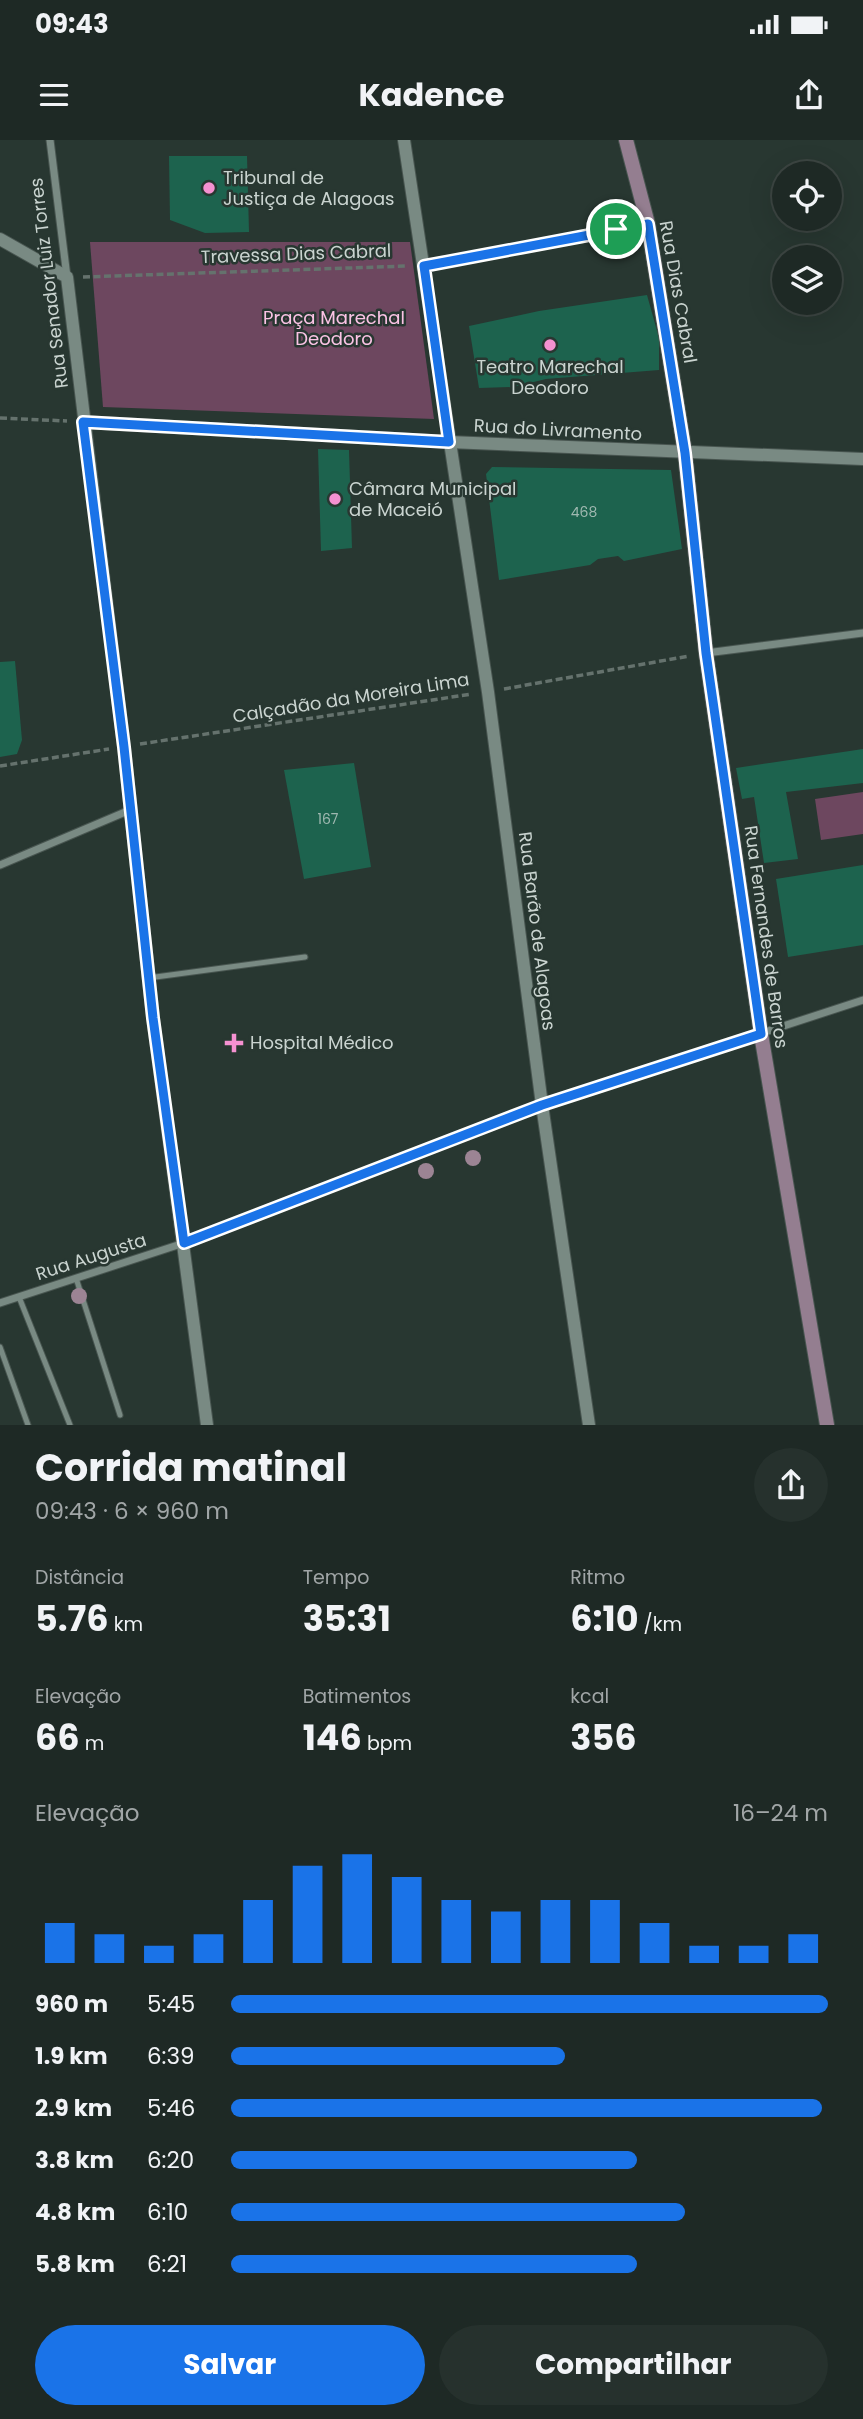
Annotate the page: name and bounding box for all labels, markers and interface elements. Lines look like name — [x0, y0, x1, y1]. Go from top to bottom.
text: 09:43 — [35, 6, 109, 42]
text: Kadence — [358, 72, 505, 117]
icon: menu — [35, 76, 73, 114]
icon: share — [790, 76, 828, 114]
map controls — [772, 161, 842, 315]
button: locate — [772, 161, 842, 231]
place label: Tribunal de Justiça de Alagoas — [223, 165, 394, 211]
street label: Rua Senador Luiz Torres — [23, 176, 74, 390]
marker: Tribunal de Justiça de Alagoas — [201, 180, 217, 196]
pin — [586, 199, 646, 259]
icon: arrive — [597, 210, 635, 248]
street label: Rua Dias Cabral — [654, 219, 703, 365]
street label: Travessa Dias Cabral — [200, 238, 392, 269]
button: layers — [772, 245, 842, 315]
park label: Praça Marechal Deodoro — [263, 305, 405, 351]
marker: Teatro Marechal Deodoro — [542, 337, 558, 353]
place label: Teatro Marechal Deodoro — [476, 354, 624, 400]
street label: Rua do Livramento — [473, 413, 643, 446]
place label: Câmara Municipal de Maceió — [349, 476, 517, 522]
marker: Câmara Municipal de Maceió — [327, 491, 343, 507]
house number: 468 — [571, 502, 597, 522]
street label: Calçadão da Moreira Lima — [231, 666, 471, 729]
house number: 167 — [317, 809, 339, 829]
street label: Rua Fernandes de Barros — [738, 824, 795, 1050]
street label: Rua Barão de Alagoas — [513, 830, 562, 1032]
place label: Hospital Médico — [250, 1030, 394, 1055]
marker: Hospital Médico — [224, 1033, 244, 1053]
street label: Rua Augusta — [32, 1227, 149, 1286]
text: Corrida matinal — [35, 1441, 347, 1494]
button: share — [754, 1448, 828, 1522]
text: 09:43 · 6 × 960 m — [35, 1495, 229, 1527]
text: Distância — [35, 1564, 124, 1591]
text: Tempo — [303, 1564, 369, 1591]
text: Ritmo — [570, 1564, 625, 1591]
text: 5.76 — [35, 1594, 109, 1643]
text: 35:31 — [303, 1594, 391, 1643]
text: 6:10 — [570, 1594, 639, 1643]
text: km — [109, 1611, 143, 1638]
text: /km — [639, 1611, 682, 1638]
text: Elevação — [35, 1683, 121, 1710]
text: Batimentos — [303, 1683, 411, 1710]
text: kcal — [570, 1683, 609, 1710]
text: 66 — [35, 1713, 80, 1762]
text: 146 — [303, 1713, 362, 1762]
text: 356 — [570, 1713, 637, 1762]
text: m — [80, 1730, 104, 1757]
text: bpm — [362, 1730, 412, 1757]
text: Elevação — [35, 1797, 139, 1829]
text: 16–24 m — [733, 1797, 828, 1829]
text: 960 m — [35, 1988, 108, 2020]
text: 5:45 — [147, 1988, 195, 2020]
text: 1.9 km — [35, 2040, 108, 2072]
text: 6:39 — [147, 2040, 195, 2072]
text: 2.9 km — [35, 2092, 112, 2124]
text: 5:46 — [147, 2092, 195, 2124]
text: 3.8 km — [35, 2144, 114, 2176]
text: 6:20 — [147, 2144, 194, 2176]
text: 4.8 km — [35, 2196, 115, 2228]
text: 6:10 — [147, 2196, 188, 2228]
text: 5.8 km — [35, 2248, 115, 2280]
text: 6:21 — [147, 2248, 187, 2280]
button: Salvar — [35, 2325, 425, 2405]
button: Compartilhar — [439, 2325, 828, 2405]

